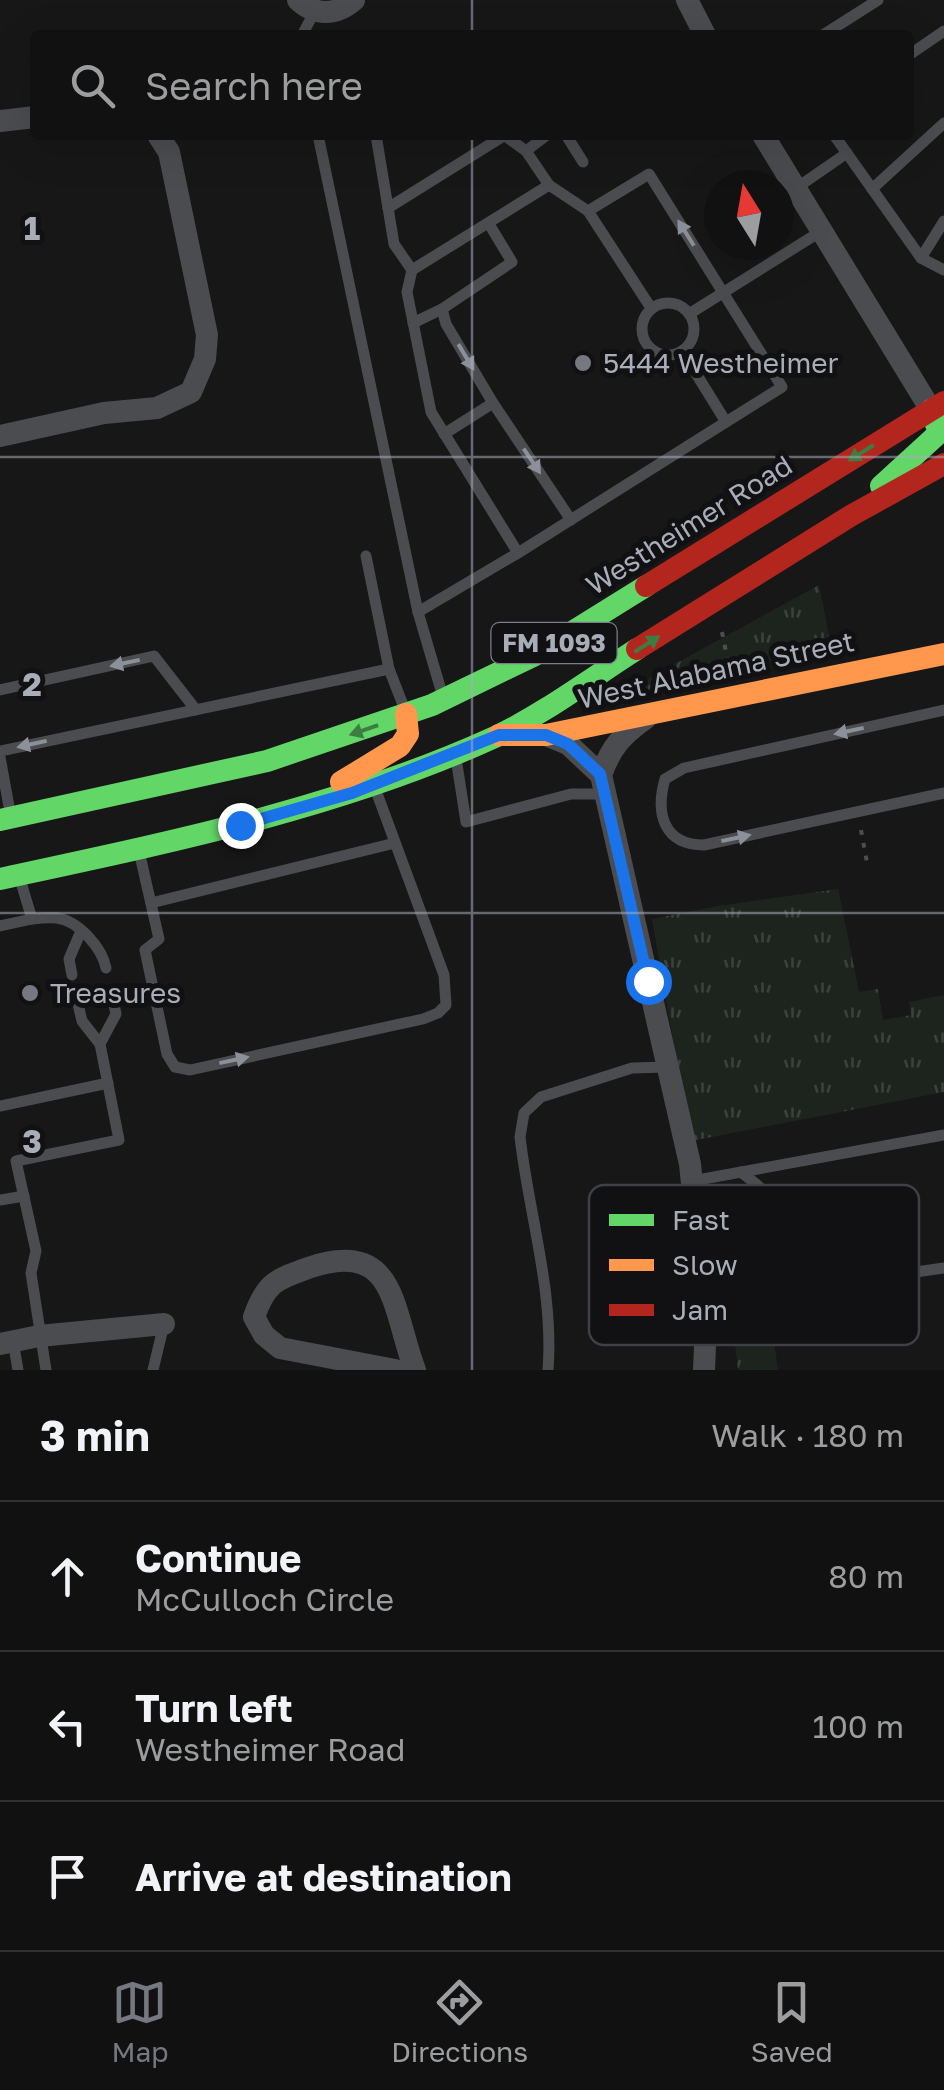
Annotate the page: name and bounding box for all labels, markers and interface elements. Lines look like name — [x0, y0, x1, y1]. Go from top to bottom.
search box — [30, 30, 914, 140]
icon: search — [65, 58, 120, 113]
text: Search here — [145, 63, 363, 108]
north arrow — [704, 170, 794, 260]
text: 1 — [24, 209, 40, 247]
one-way arrow — [678, 219, 696, 246]
one-way arrow — [457, 343, 474, 371]
place label: 5444 Westheimer — [603, 346, 839, 379]
marker: 5444 Westheimer — [572, 352, 594, 374]
one-way arrow — [847, 444, 875, 462]
one-way arrow — [523, 448, 541, 475]
street label: Westheimer Road — [580, 448, 798, 601]
road number: FM 1093 — [492, 623, 616, 663]
street label: West Alabama Street — [575, 624, 857, 715]
one-way arrow — [633, 635, 661, 653]
one-way arrow — [109, 655, 140, 671]
text: 2 — [22, 665, 42, 703]
one-way arrow — [349, 723, 379, 738]
one-way arrow — [833, 724, 864, 739]
one-way arrow — [16, 737, 47, 753]
route end — [218, 803, 264, 849]
one-way arrow — [721, 830, 752, 845]
route start — [626, 959, 672, 1005]
place label: Treasures — [50, 976, 181, 1009]
marker: Treasures — [19, 982, 41, 1004]
one-way arrow — [219, 1052, 250, 1067]
text: 3 — [22, 1122, 42, 1160]
legend — [589, 1185, 919, 1345]
text: Fast — [672, 1203, 730, 1236]
text: Slow — [672, 1248, 738, 1281]
text: Jam — [672, 1293, 728, 1326]
text: 3 min — [40, 1410, 150, 1460]
text: Walk · 180 m — [711, 1416, 904, 1454]
text: Continue — [135, 1535, 301, 1580]
icon: ahead — [40, 1549, 95, 1604]
text: 80 m — [828, 1557, 904, 1595]
text: McCulloch Circle — [135, 1580, 394, 1618]
text: Turn left — [135, 1685, 293, 1730]
icon: left — [40, 1699, 95, 1754]
text: 100 m — [812, 1707, 904, 1745]
text: Westheimer Road — [135, 1730, 405, 1768]
icon: arrive — [40, 1849, 95, 1904]
text: Arrive at destination — [135, 1854, 512, 1899]
tab: Map — [111, 1975, 169, 2068]
tab: Directions — [391, 1975, 528, 2068]
tab: Saved — [751, 1975, 833, 2068]

